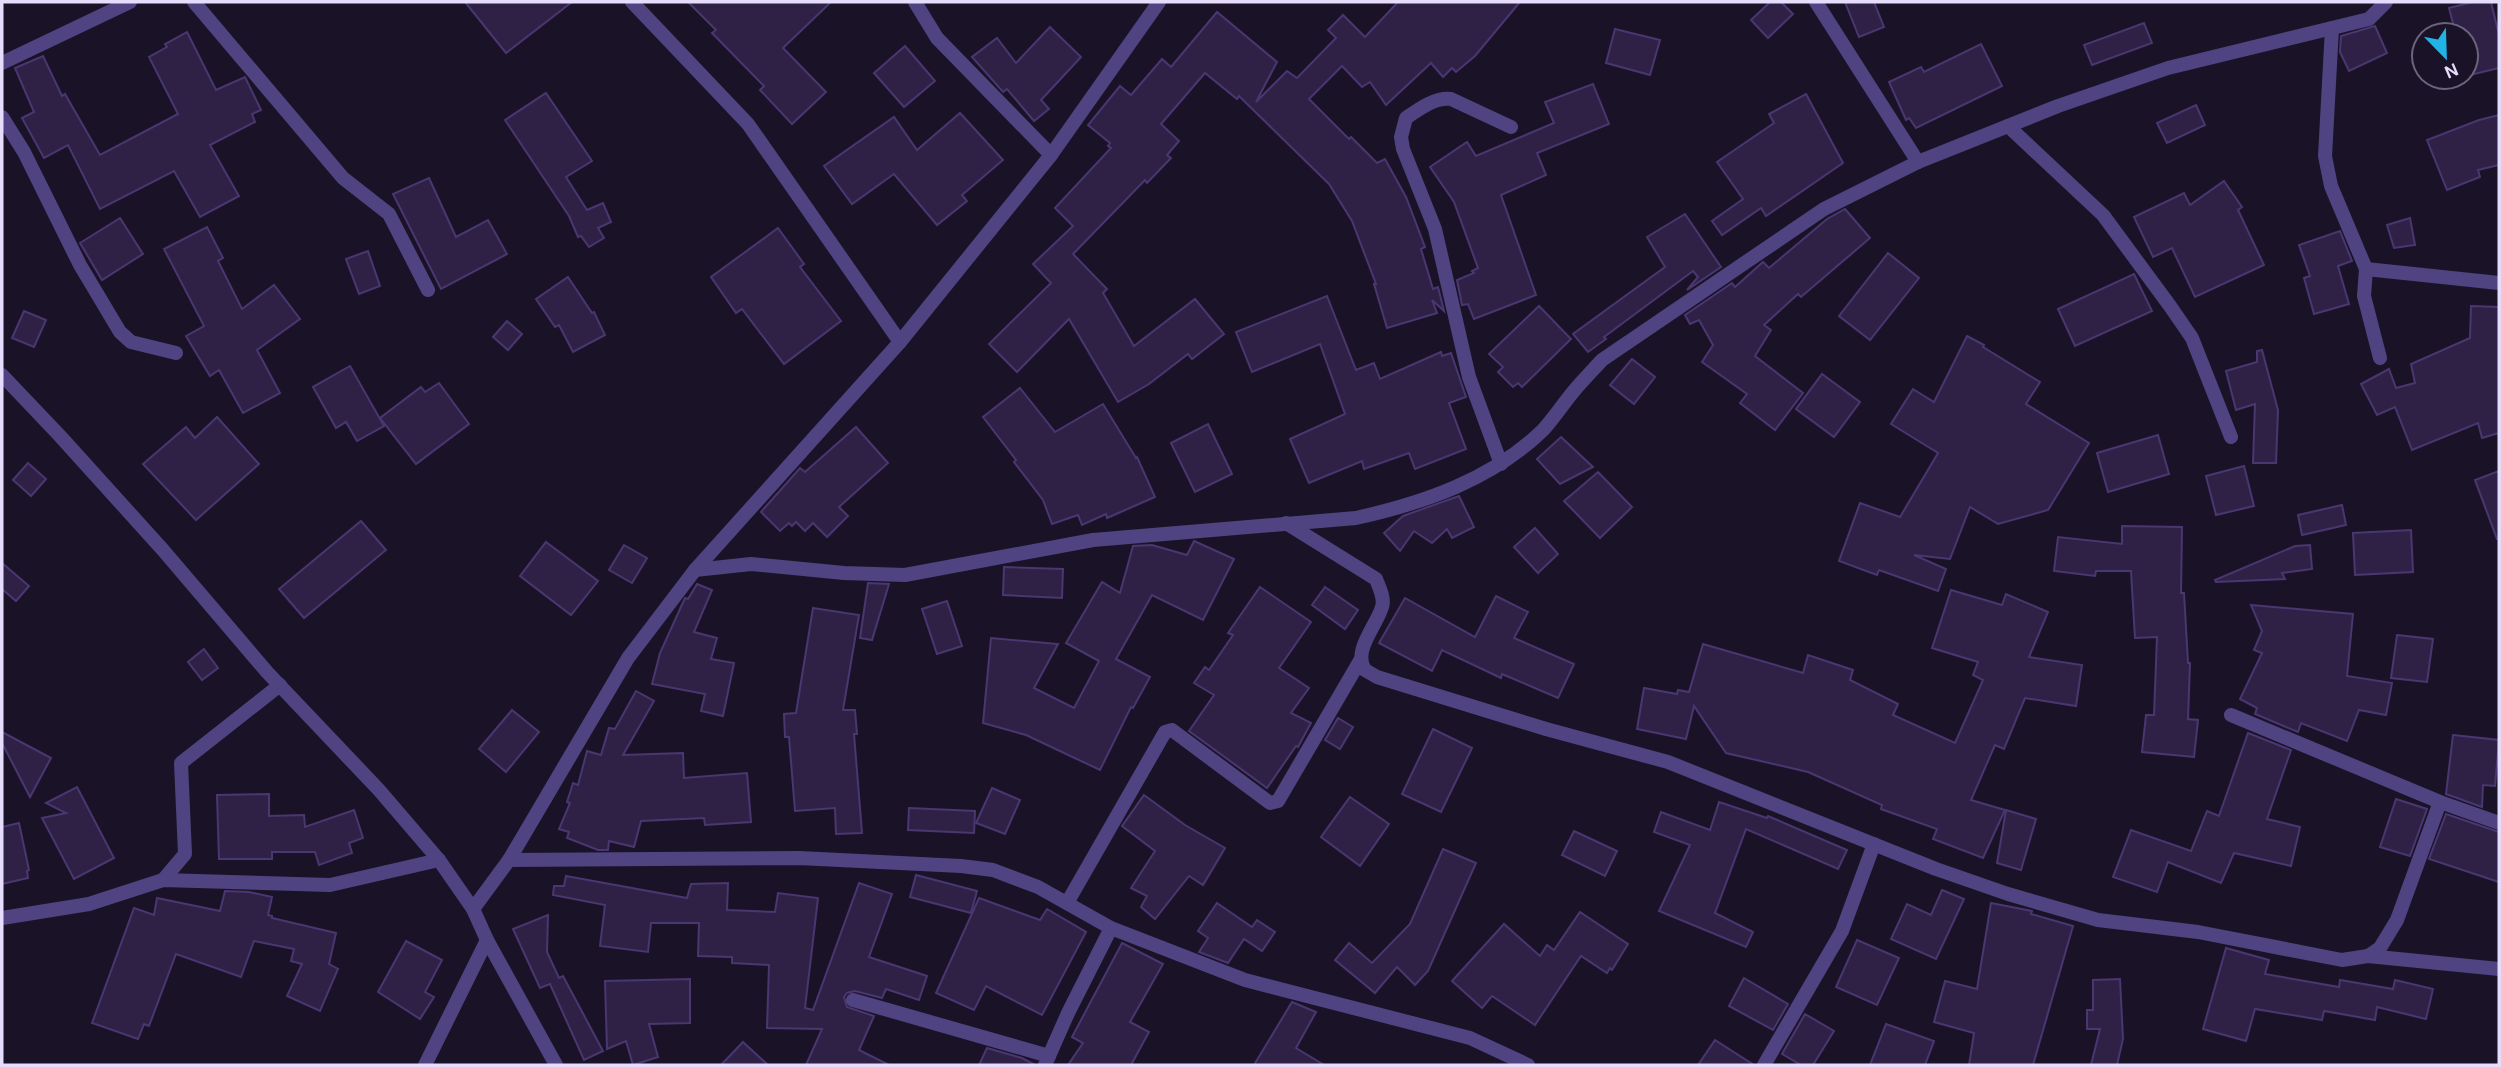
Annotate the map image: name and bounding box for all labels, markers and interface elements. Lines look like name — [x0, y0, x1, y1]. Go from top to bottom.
north arrow — [2410, 21, 2480, 91]
text: N — [2441, 58, 2462, 84]

